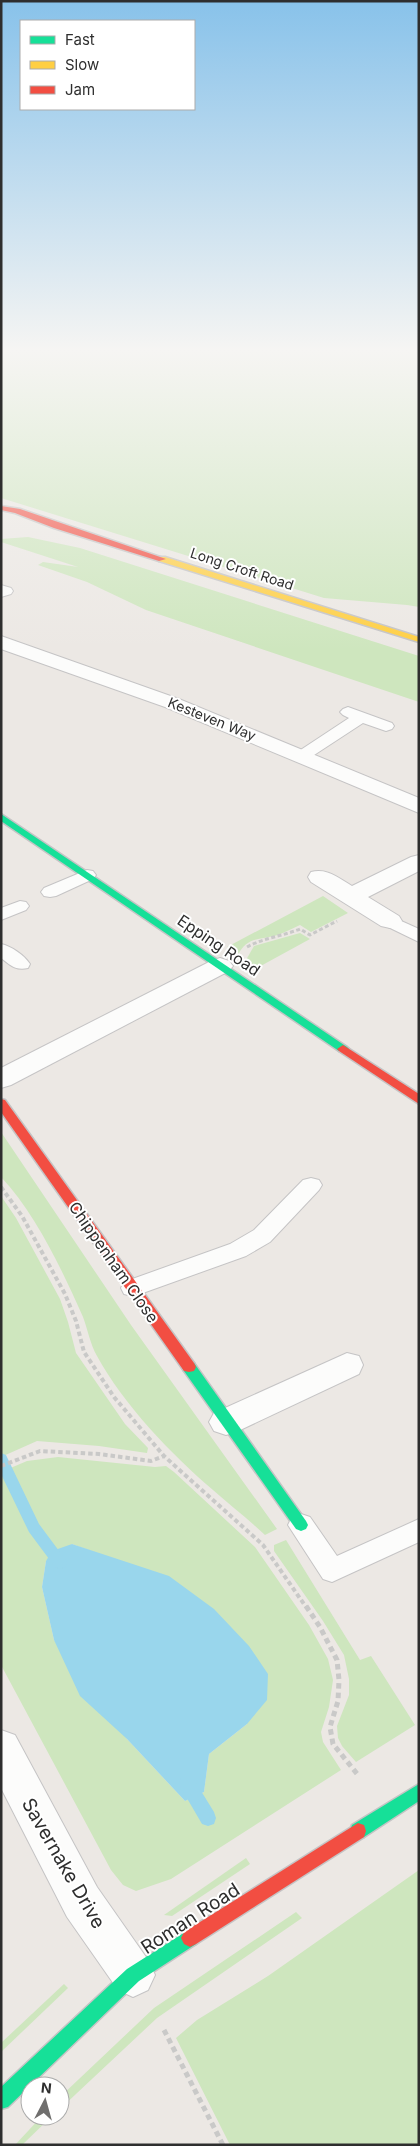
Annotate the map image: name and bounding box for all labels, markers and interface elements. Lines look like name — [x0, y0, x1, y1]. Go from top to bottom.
legend — [20, 20, 195, 110]
text: Fast — [65, 30, 95, 49]
text: Slow — [65, 55, 99, 74]
text: Jam — [65, 80, 95, 99]
street label: Long Croft Road — [188, 544, 296, 593]
street label: Kesteven Way — [166, 693, 259, 744]
street label: Epping Road — [174, 910, 264, 980]
street label: Chippenham Close — [65, 1198, 163, 1326]
street label: Savernake Drive — [17, 1794, 110, 1933]
street label: Roman Road — [137, 1878, 244, 1959]
north arrow — [20, 2076, 70, 2126]
text: N — [40, 2079, 53, 2097]

